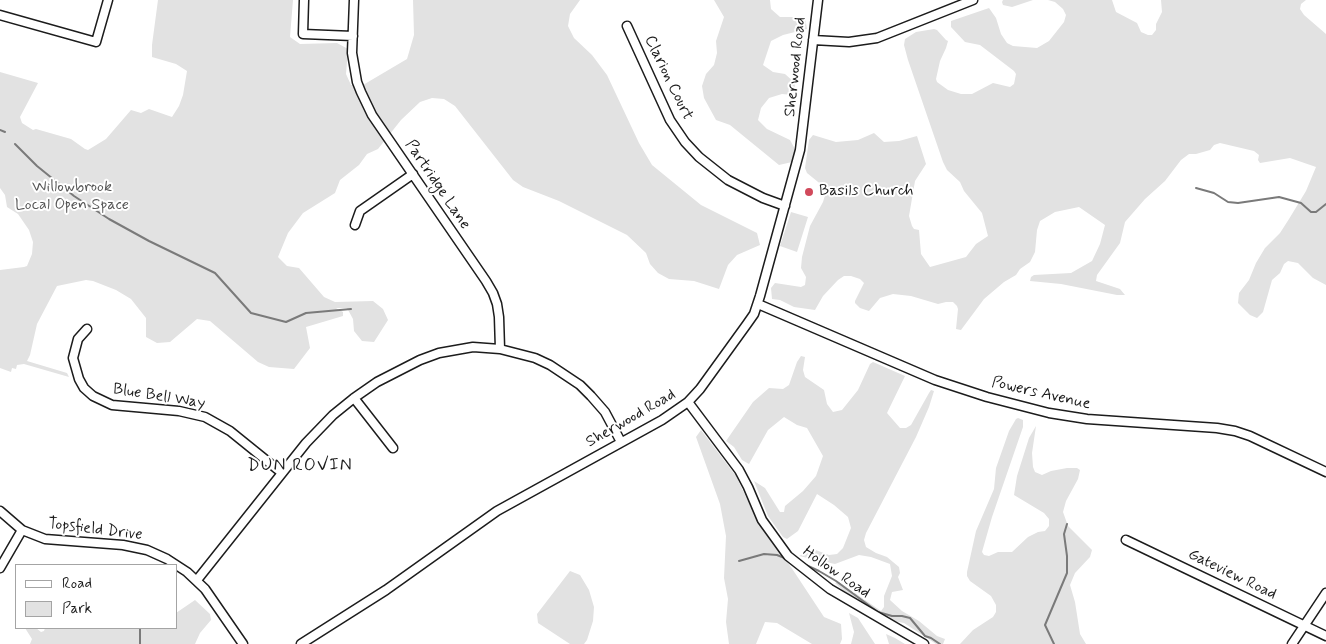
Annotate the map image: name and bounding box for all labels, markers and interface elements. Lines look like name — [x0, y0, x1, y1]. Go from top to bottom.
street label: Sherwood Road — [781, 16, 811, 118]
street label: Clarion Court — [639, 33, 697, 123]
street label: Partridge Lane — [400, 137, 474, 233]
park label: Willowbrook Local Open Space — [15, 178, 129, 216]
place label: Basils Church — [819, 182, 913, 202]
marker: Basils Church — [803, 186, 815, 198]
street label: Powers Avenue — [990, 373, 1092, 415]
street label: Blue Bell Way — [112, 380, 206, 414]
street label: Sherwood Road — [583, 386, 679, 452]
district label: DUN ROVIN — [246, 455, 354, 477]
street label: Topsfield Drive — [47, 515, 143, 545]
street label: Hollow Road — [798, 543, 874, 603]
street label: Gateview Road — [1184, 545, 1280, 605]
legend — [15, 564, 178, 629]
text: Road — [62, 574, 92, 594]
text: Park — [62, 599, 92, 619]

